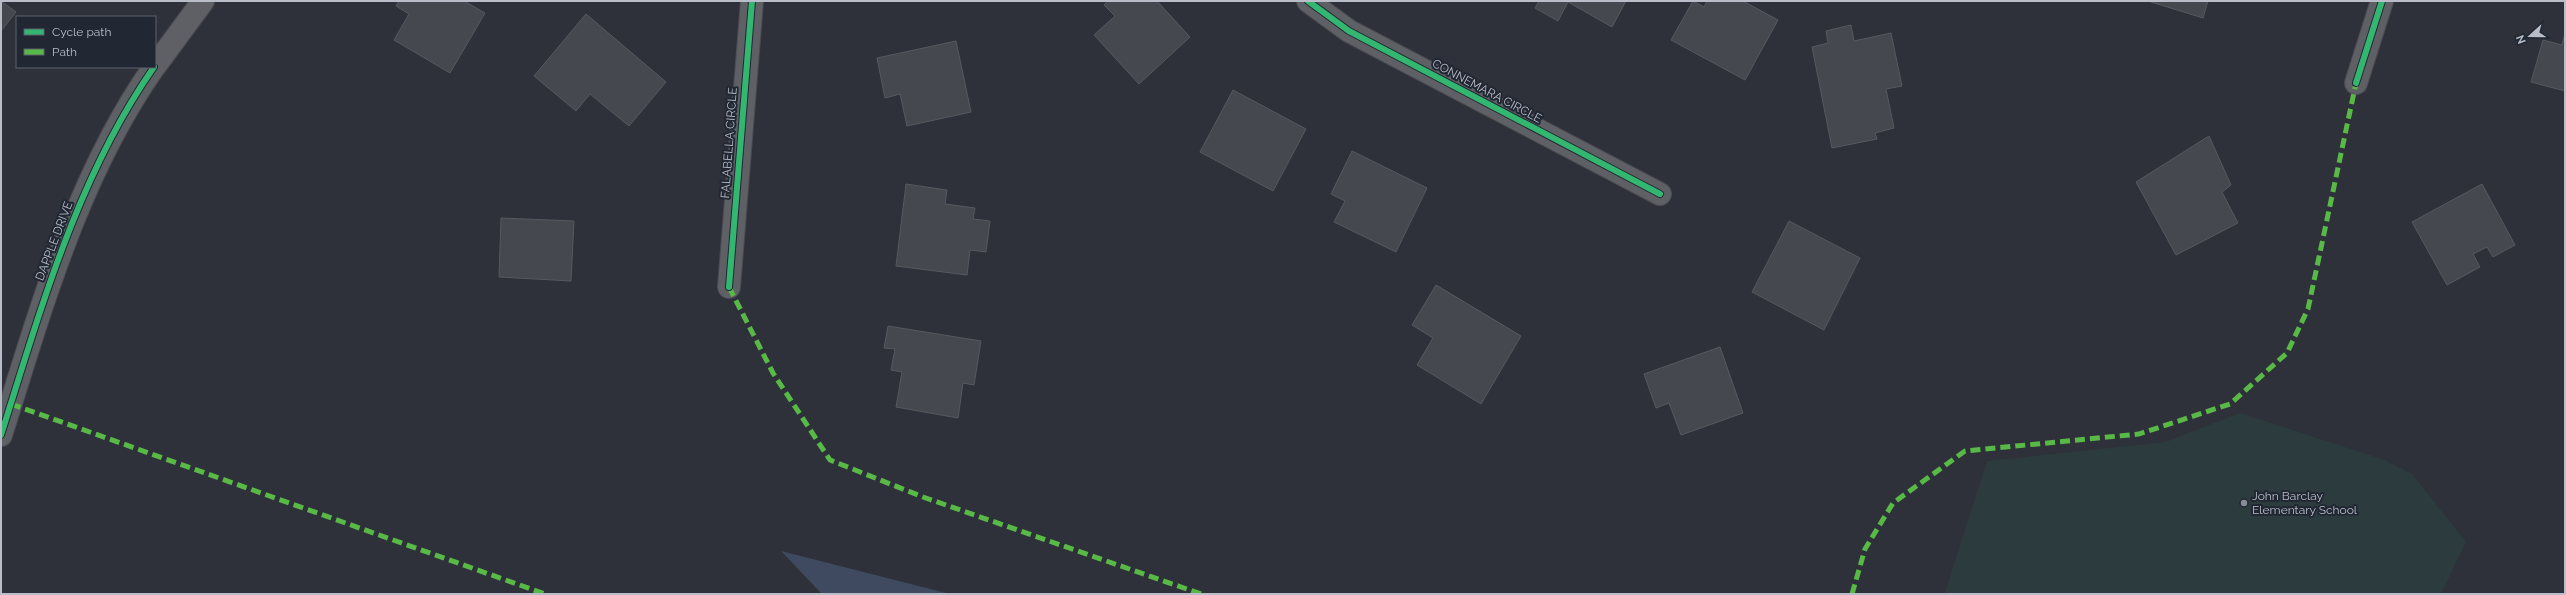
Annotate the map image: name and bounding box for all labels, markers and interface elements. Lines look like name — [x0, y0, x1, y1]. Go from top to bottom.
legend — [16, 16, 156, 68]
north arrow — [2510, 16, 2550, 56]
text: Cycle path — [52, 25, 111, 39]
text: N — [2514, 33, 2529, 46]
text: Path — [52, 45, 77, 59]
street label: CONNEMARA CIRCLE — [1430, 56, 1544, 126]
street label: FALABELLA CIRCLE — [718, 87, 740, 199]
street label: DAPPLE DRIVE — [32, 199, 76, 283]
place label: John Barclay Elementary School — [2252, 489, 2358, 517]
marker: John Barclay Elementary School — [2239, 498, 2249, 508]

